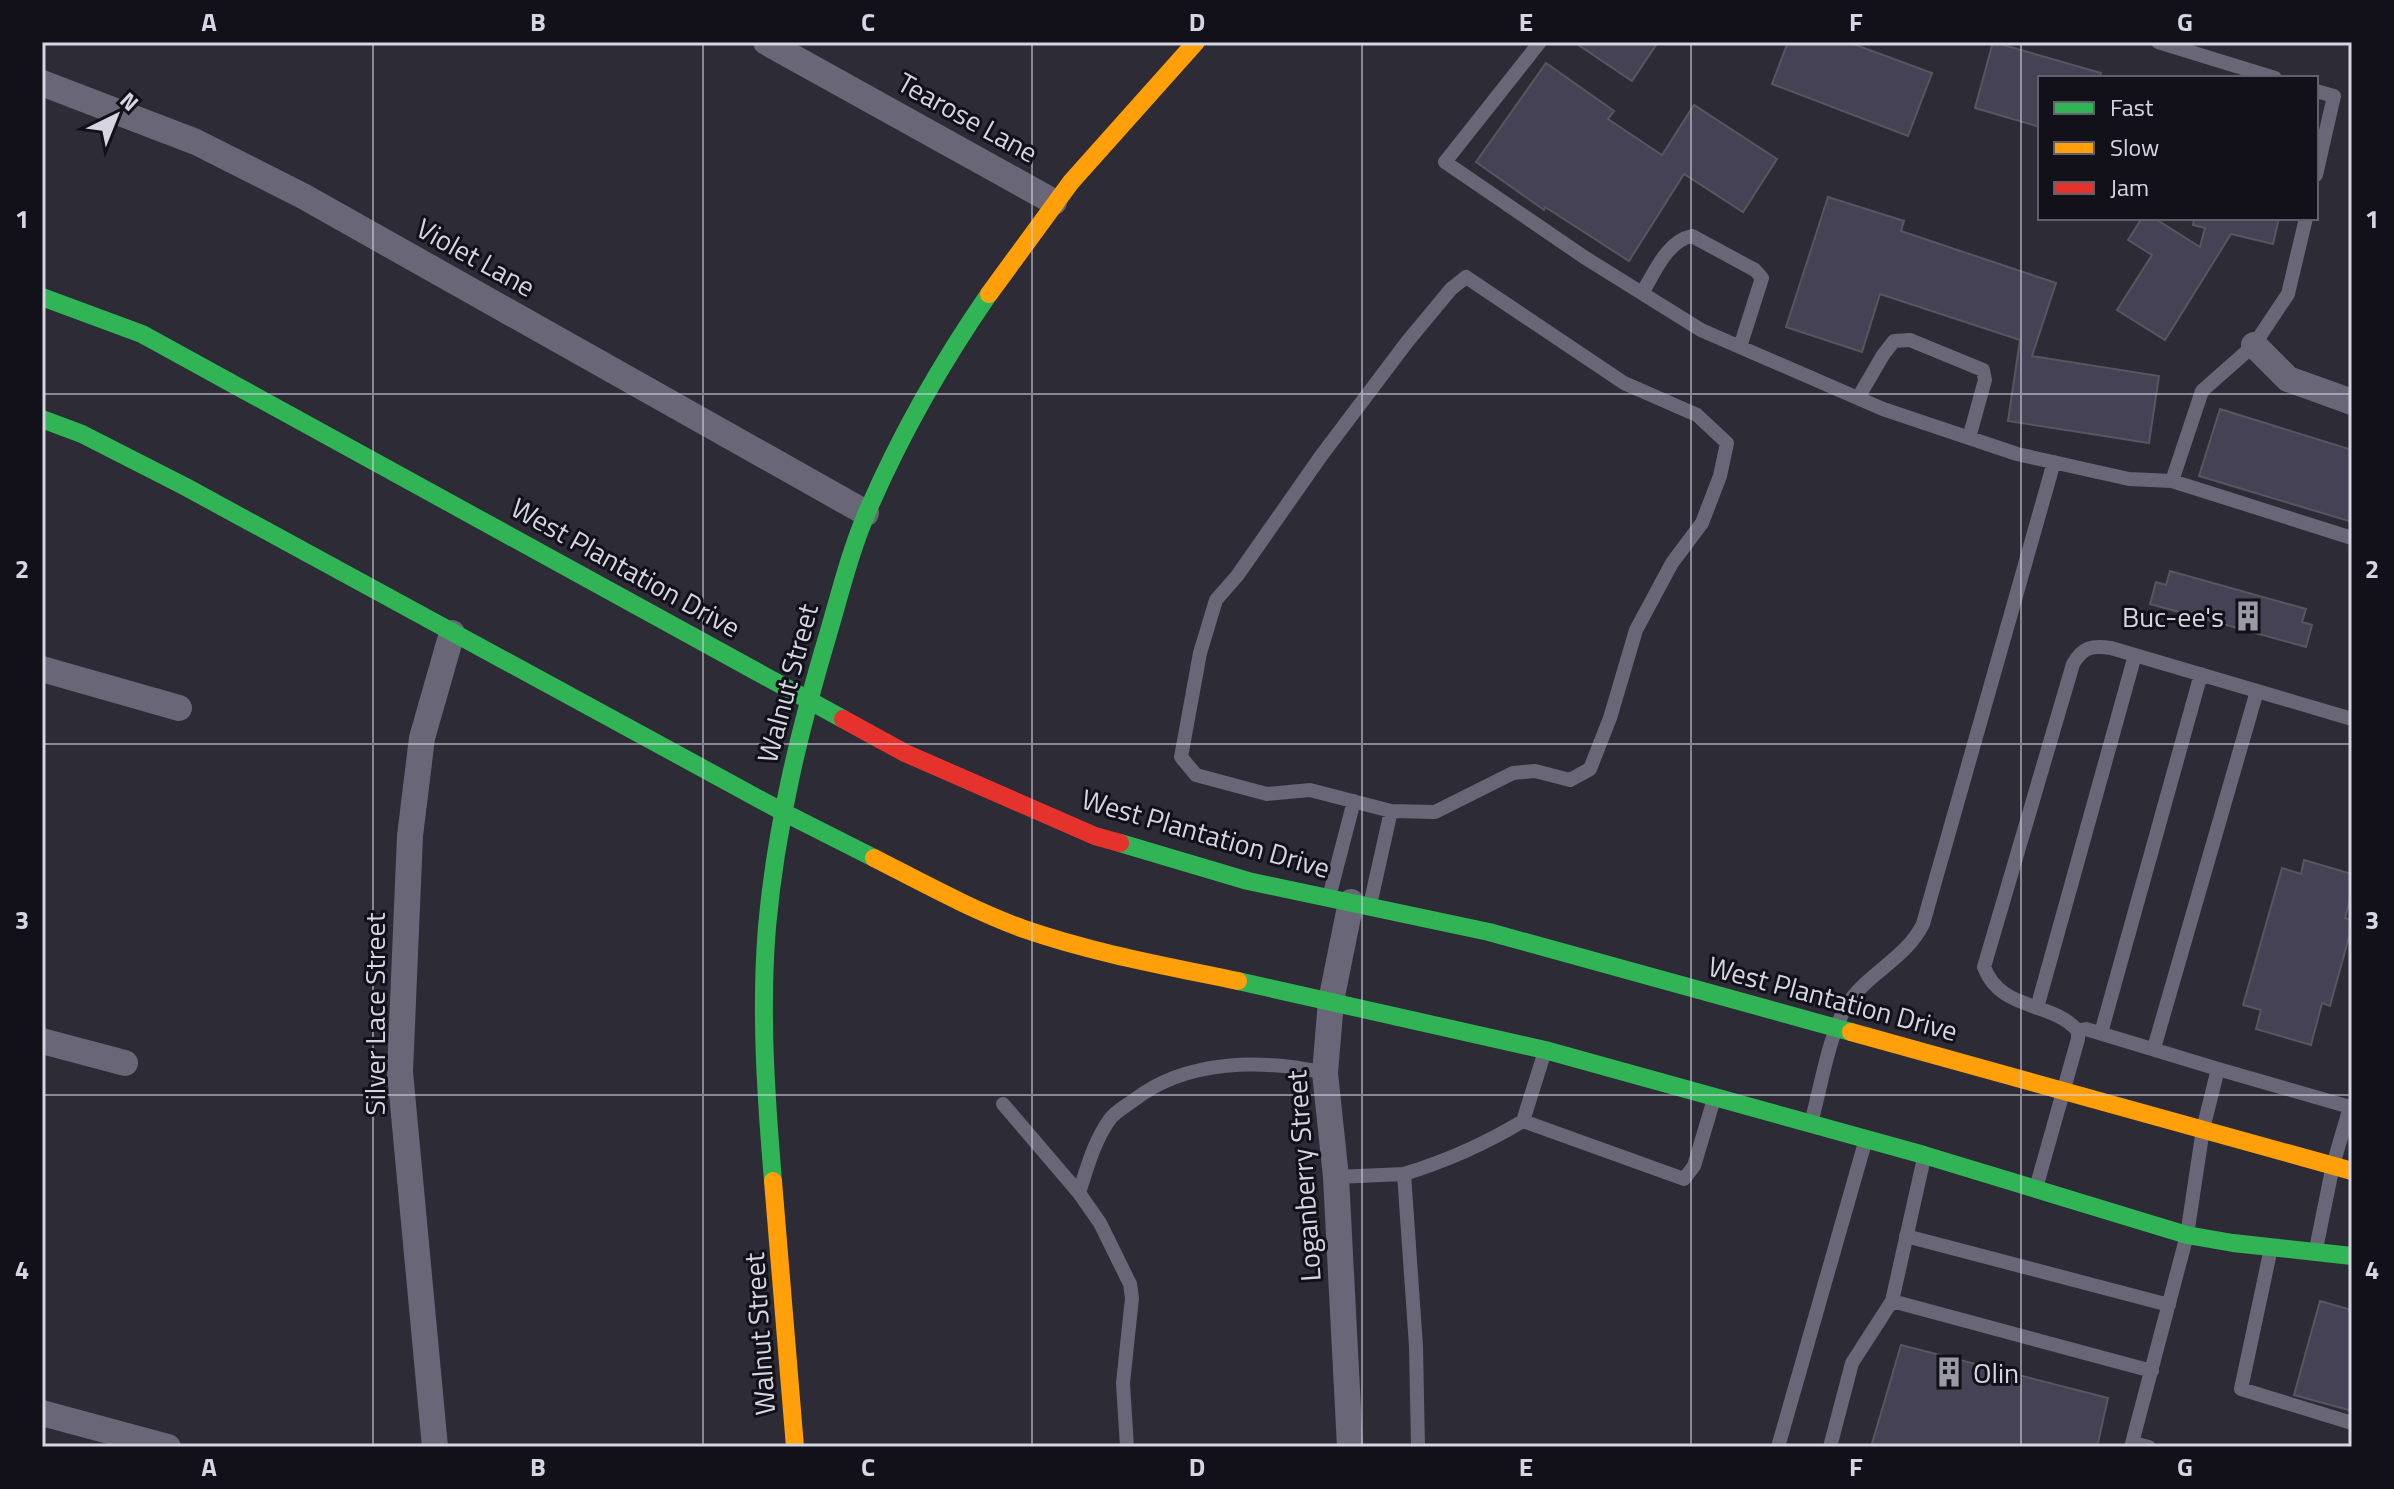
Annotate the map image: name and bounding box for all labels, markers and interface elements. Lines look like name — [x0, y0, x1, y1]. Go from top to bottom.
text: A — [201, 2, 217, 41]
text: B — [530, 2, 546, 41]
text: C — [861, 2, 875, 41]
text: D — [1189, 2, 1205, 41]
text: E — [1519, 2, 1533, 41]
text: F — [1849, 2, 1863, 41]
text: G — [2177, 2, 2193, 41]
street label: Tearose Lane — [890, 61, 1046, 173]
north arrow — [76, 76, 156, 156]
legend — [2038, 76, 2318, 220]
text: N — [112, 84, 147, 119]
text: Fast — [2110, 89, 2154, 125]
text: Slow — [2110, 129, 2159, 165]
text: Jam — [2110, 169, 2149, 205]
text: 1 — [15, 199, 29, 238]
text: 1 — [2365, 199, 2379, 238]
street label: Violet Lane — [409, 207, 543, 307]
street label: West Plantation Drive — [503, 486, 749, 648]
text: 2 — [15, 549, 29, 588]
text: 2 — [2365, 549, 2379, 588]
place label: Buc-ee's — [2122, 595, 2224, 638]
street label: Walnut Street — [745, 599, 829, 767]
building icon: Buc-ee's — [2231, 599, 2265, 633]
street label: West Plantation Drive — [1077, 777, 1335, 889]
text: 3 — [15, 900, 29, 939]
text: 3 — [2365, 900, 2379, 939]
street label: Silver Lace Street — [353, 912, 396, 1115]
street label: West Plantation Drive — [1704, 944, 1962, 1052]
street label: Loganberry Street — [1274, 1069, 1332, 1283]
text: 4 — [15, 1250, 29, 1289]
text: 4 — [2365, 1250, 2379, 1289]
street label: Walnut Street — [732, 1251, 786, 1417]
place label: Olin — [1973, 1351, 2019, 1394]
building icon: Olin — [1932, 1355, 1966, 1389]
text: A — [201, 1447, 217, 1486]
text: B — [530, 1447, 546, 1486]
text: C — [861, 1447, 875, 1486]
text: D — [1189, 1447, 1205, 1486]
text: E — [1519, 1447, 1533, 1486]
text: F — [1849, 1447, 1863, 1486]
text: G — [2177, 1447, 2193, 1486]

